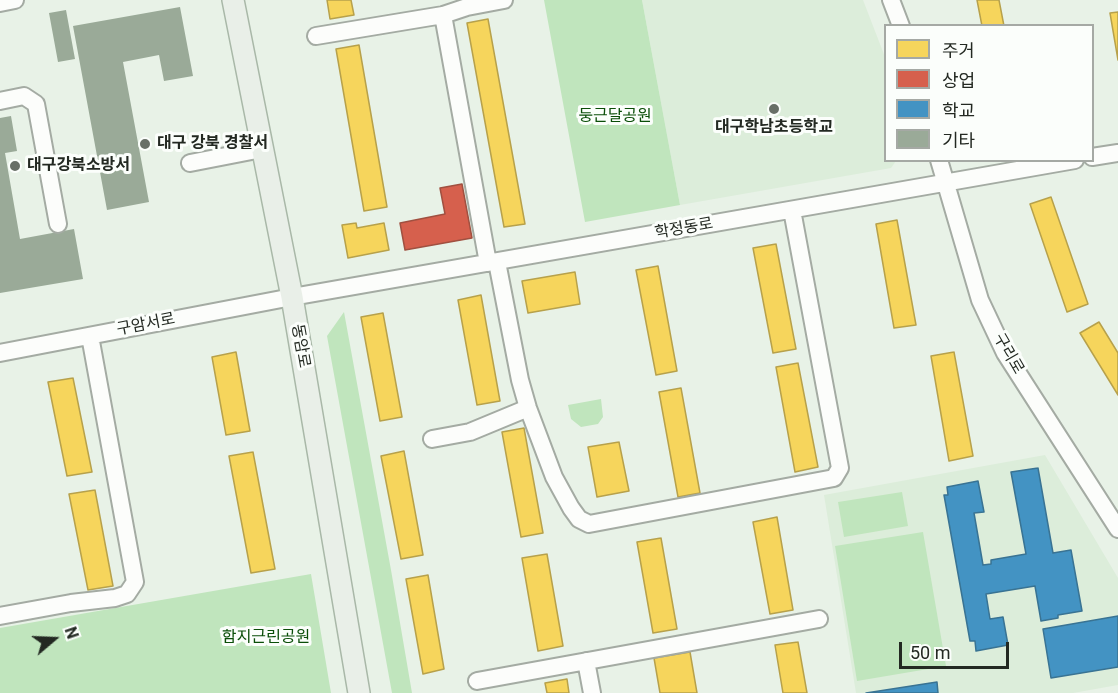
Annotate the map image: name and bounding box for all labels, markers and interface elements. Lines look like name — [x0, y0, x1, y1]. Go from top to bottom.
legend — [884, 24, 1094, 162]
text: 주거 — [942, 40, 975, 61]
text: 상업 — [942, 70, 975, 91]
text: 학교 — [942, 100, 975, 121]
marker: 대구학남초등학교 — [767, 102, 781, 116]
park label: 둥근달공원 — [578, 107, 652, 127]
place label: 대구학남초등학교 — [715, 118, 833, 138]
text: 기타 — [942, 130, 975, 151]
place label: 대구 강북 경찰서 — [157, 134, 268, 154]
marker: 대구 강북 경찰서 — [138, 137, 152, 151]
place label: 대구강북소방서 — [27, 156, 130, 176]
marker: 대구강북소방서 — [8, 159, 22, 173]
street label: 학정동로 — [653, 214, 715, 244]
street label: 구암서로 — [115, 310, 177, 340]
street label: 동암로 — [287, 323, 313, 369]
street label: 구리로 — [989, 330, 1027, 378]
north arrow — [24, 609, 84, 669]
text: N — [61, 625, 82, 641]
park label: 함지근린공원 — [222, 628, 310, 648]
scale bar — [902, 630, 1012, 668]
text: 50 m — [910, 642, 950, 663]

